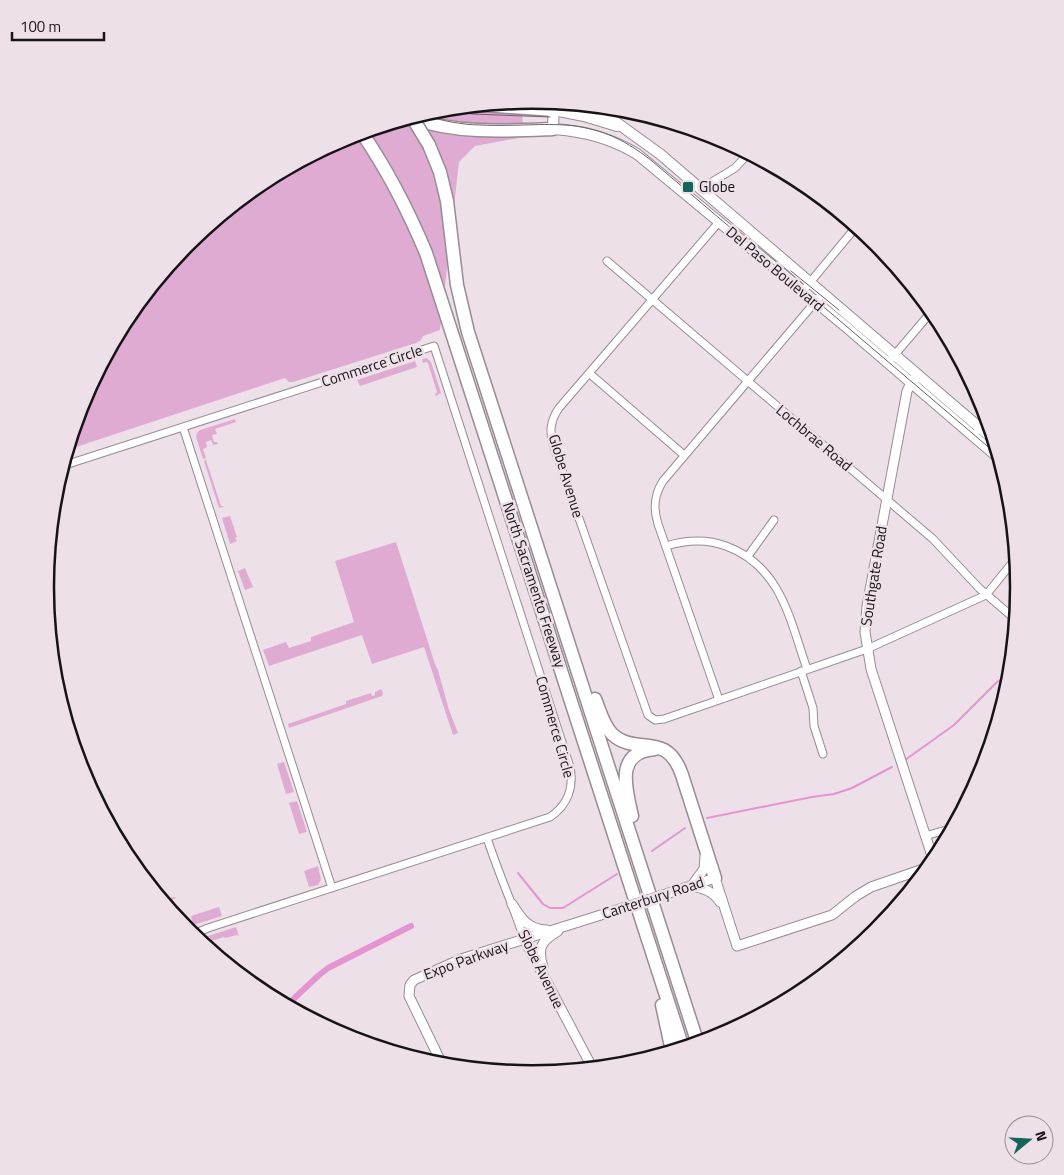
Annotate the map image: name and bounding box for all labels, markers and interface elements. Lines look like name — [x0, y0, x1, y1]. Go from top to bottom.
scale bar — [12, 10, 105, 42]
text: 100 m — [20, 15, 61, 38]
place label: Globe — [699, 175, 735, 198]
marker: Globe — [681, 180, 695, 194]
street label: Del Paso Boulevard — [721, 221, 829, 317]
street label: Commerce Circle — [318, 338, 425, 393]
street label: Lochbrae Road — [771, 399, 858, 477]
street label: Globe Avenue — [543, 431, 590, 520]
street label: North Sacramento Freeway — [497, 499, 572, 671]
street label: Southgate Road — [854, 524, 893, 628]
street label: Commerce Circle — [530, 673, 581, 781]
street label: Canterbury Road — [599, 870, 707, 925]
street label: Slobe Avenue — [512, 925, 570, 1012]
street label: Expo Parkway — [420, 934, 512, 986]
north arrow — [1004, 1115, 1054, 1165]
text: N — [1030, 1128, 1053, 1144]

